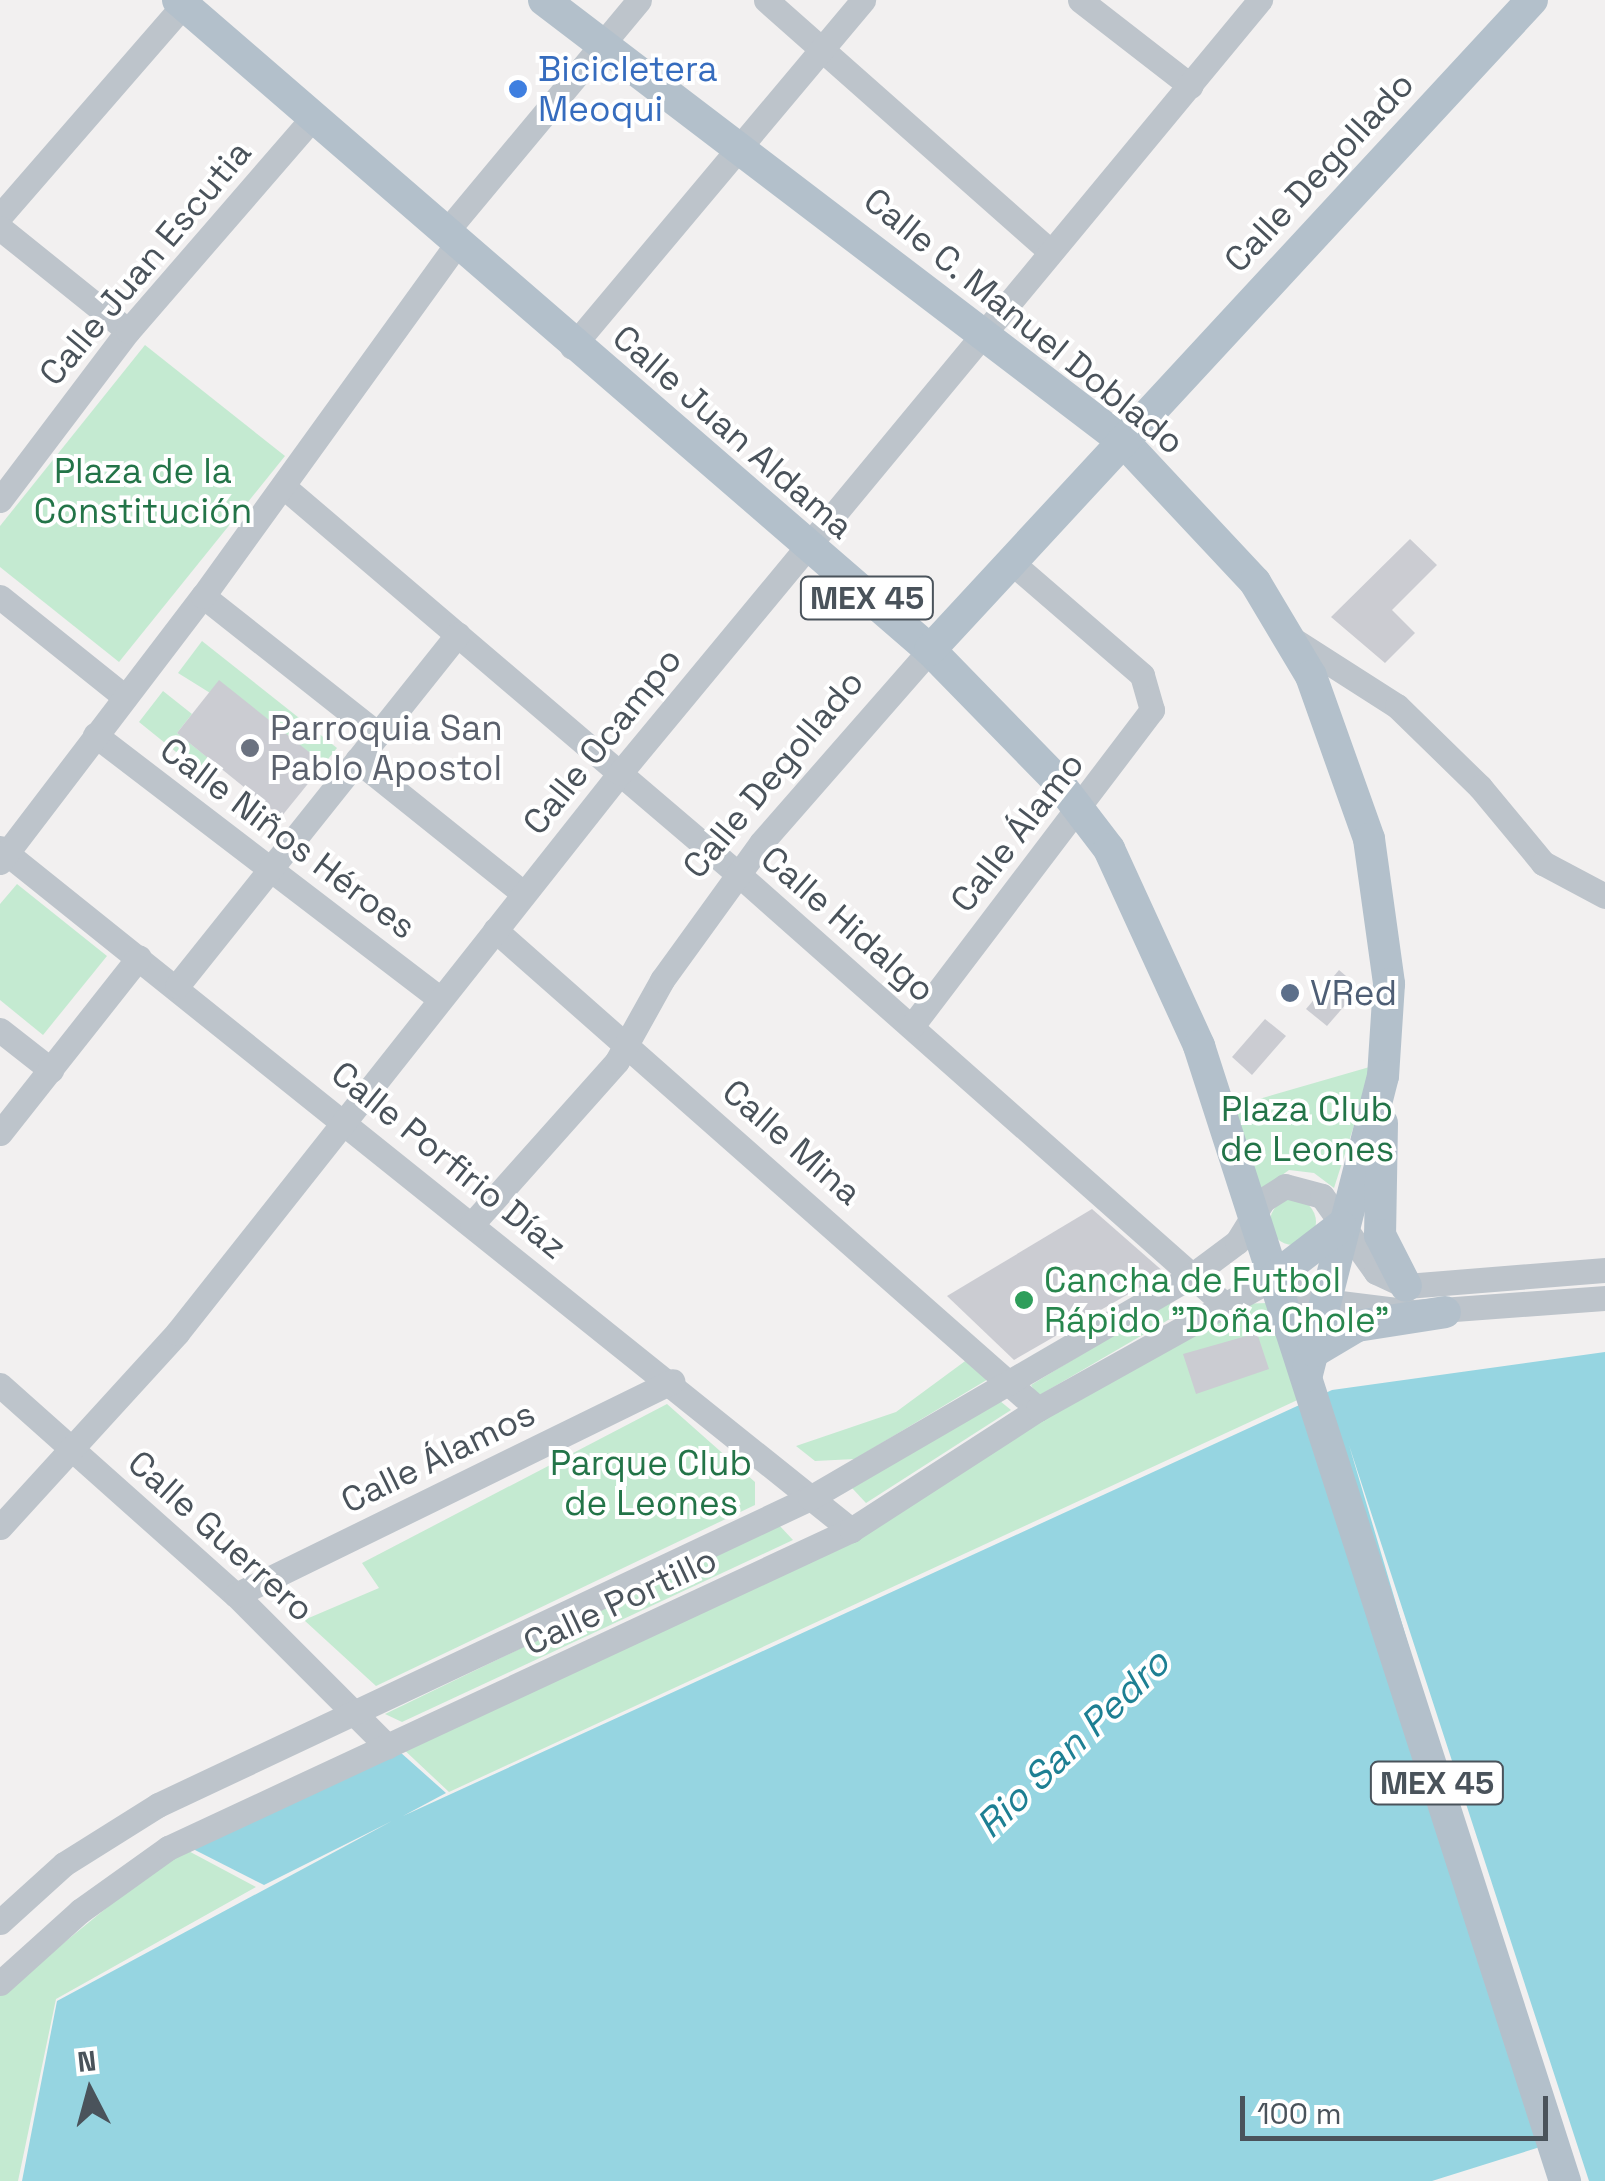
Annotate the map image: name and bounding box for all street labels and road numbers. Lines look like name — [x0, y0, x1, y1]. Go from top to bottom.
street label: Calle Degollado — [1216, 63, 1422, 281]
street label: Calle Juan Escutia — [30, 132, 260, 394]
street label: Calle C. Manuel Doblado — [855, 179, 1193, 463]
street label: Calle Juan Aldama — [604, 316, 862, 548]
road number: MEX 45 — [800, 571, 934, 625]
street label: Calle Ocampo — [514, 639, 690, 843]
street label: Calle Degollado — [674, 662, 872, 886]
street label: Calle Niños Héroes — [152, 728, 424, 948]
street label: Calle Álamo — [941, 743, 1093, 921]
street label: Calle Hidalgo — [753, 837, 943, 1011]
street label: Calle Porfirio Díaz — [323, 1052, 575, 1268]
street label: Calle Mina — [714, 1070, 870, 1214]
street label: Calle Álamos — [334, 1392, 542, 1522]
street label: Calle Guerrero — [119, 1442, 323, 1630]
street label: Calle Portillo — [517, 1538, 723, 1664]
road number: MEX 45 — [1370, 1756, 1504, 1810]

